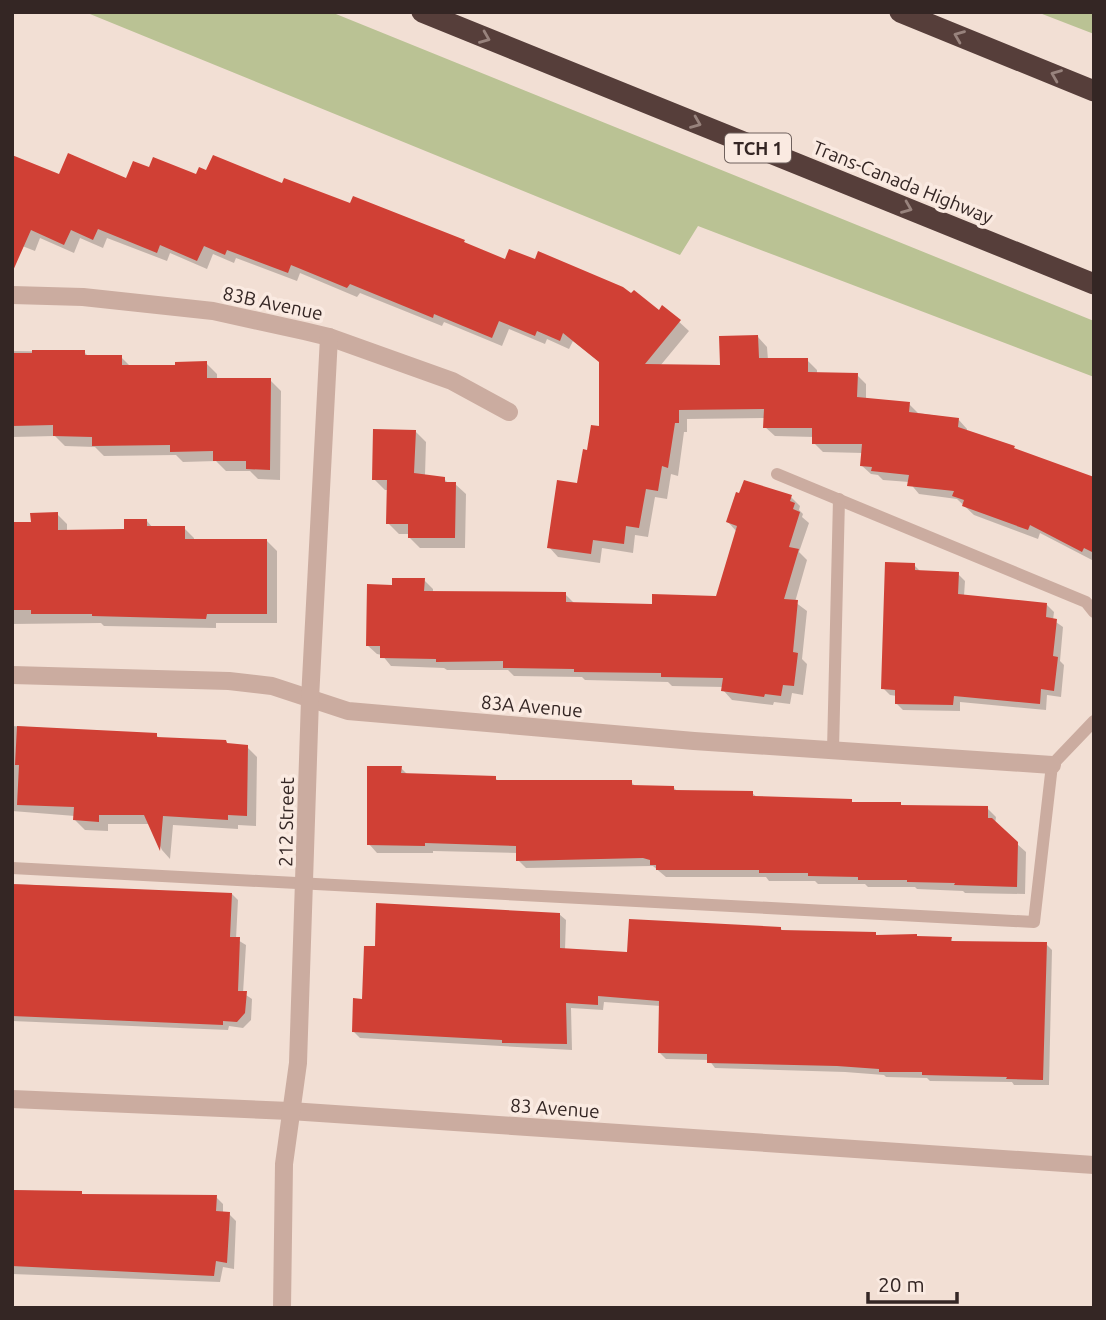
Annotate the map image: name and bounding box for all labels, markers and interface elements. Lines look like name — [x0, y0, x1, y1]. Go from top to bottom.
one-way arrow — [479, 29, 491, 43]
one-way arrow — [954, 31, 966, 45]
one-way arrow — [1050, 70, 1062, 84]
one-way arrow — [689, 115, 702, 129]
road number: TCH 1 — [725, 134, 791, 162]
street label: Trans-Canada Highway — [810, 136, 996, 228]
one-way arrow — [900, 200, 912, 214]
street label: 83B Avenue — [221, 282, 325, 324]
street label: 83A Avenue — [480, 691, 584, 721]
street label: 212 Street — [274, 777, 298, 867]
street label: 83 Avenue — [509, 1094, 601, 1122]
scale bar — [868, 1260, 957, 1304]
text: 20 m — [878, 1272, 925, 1296]

